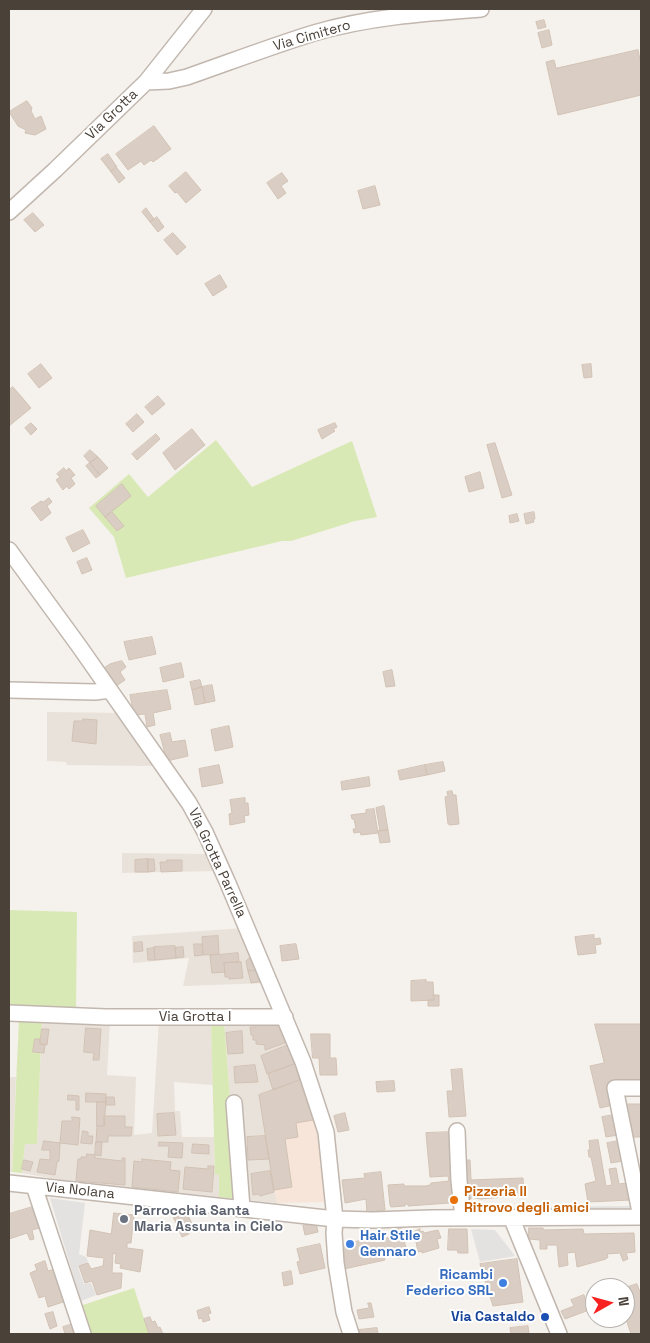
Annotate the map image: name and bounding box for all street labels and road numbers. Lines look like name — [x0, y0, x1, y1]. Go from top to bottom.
street label: Via Cimitero — [271, 17, 353, 55]
street label: Via Grotta — [83, 86, 141, 144]
street label: Via Grotta Parrella — [184, 805, 250, 921]
street label: Via Grotta I — [159, 1009, 231, 1025]
street label: Via Nolana — [44, 1179, 116, 1203]

